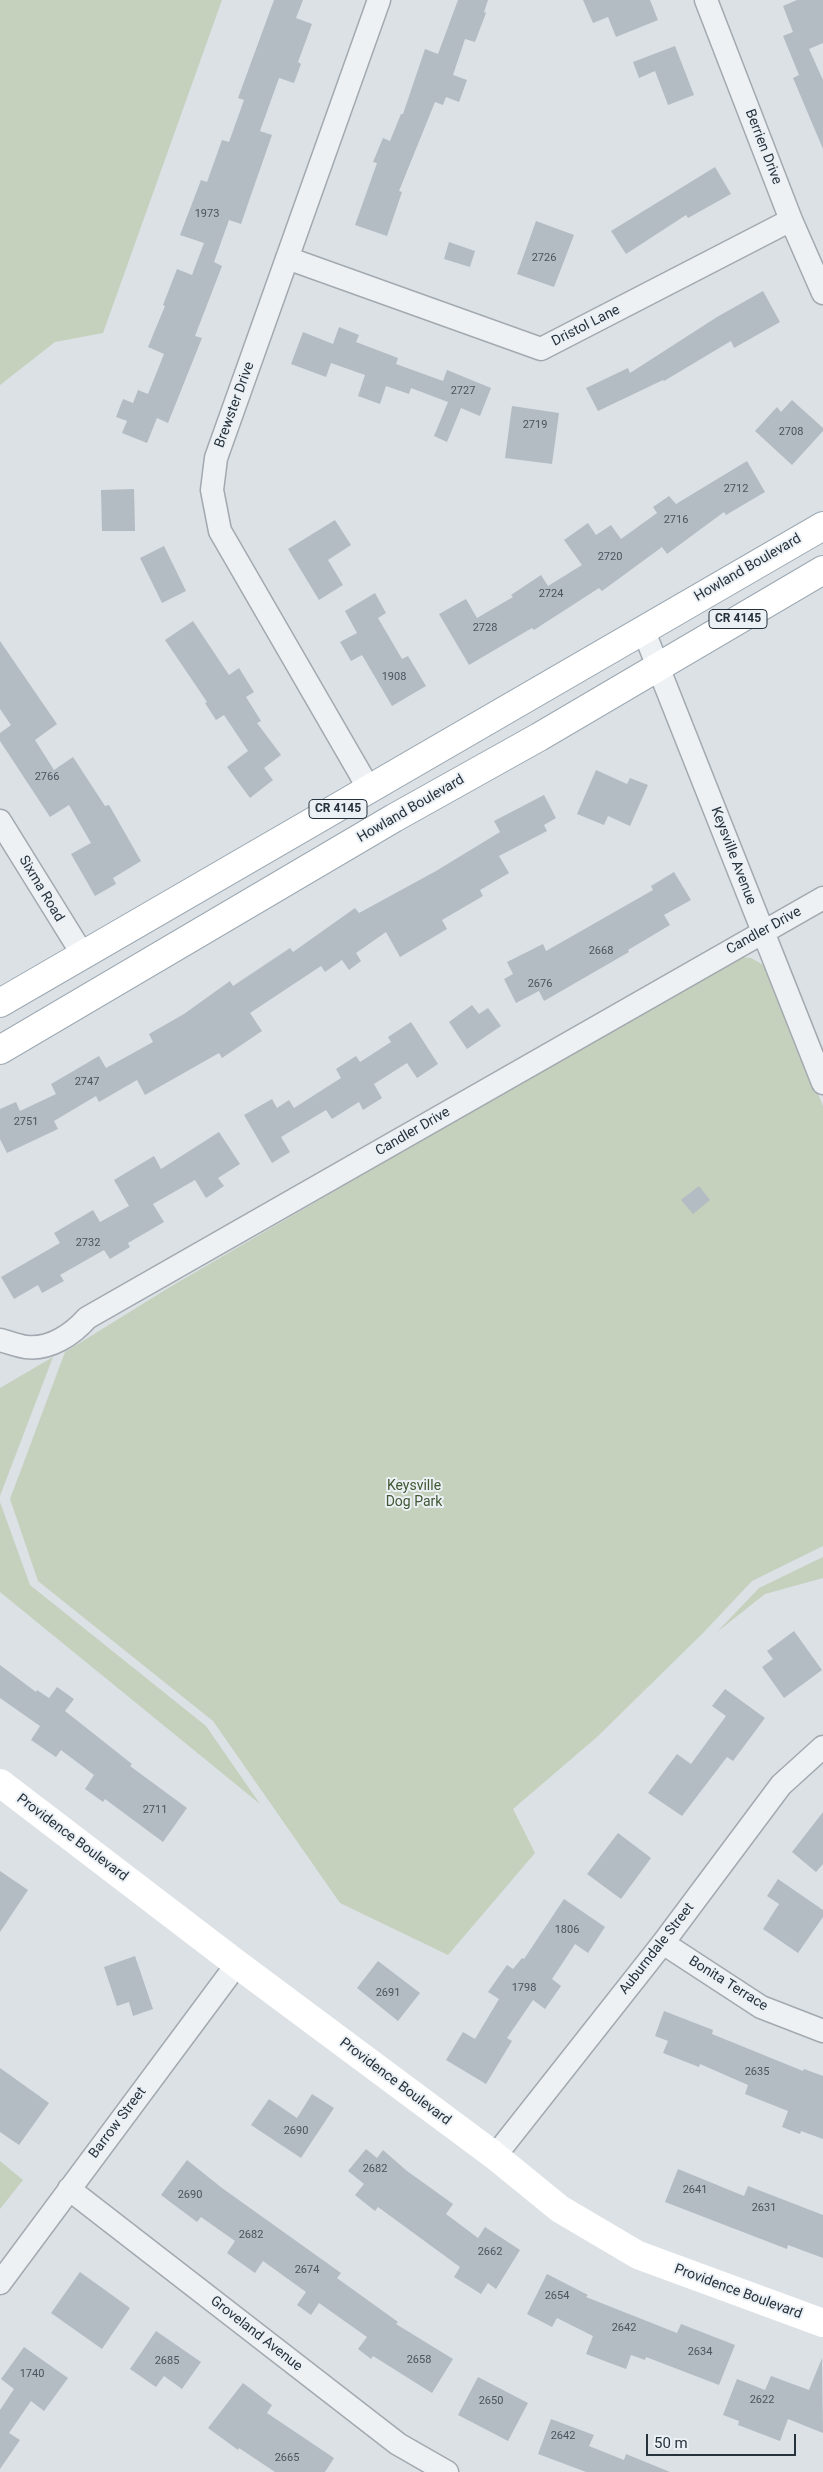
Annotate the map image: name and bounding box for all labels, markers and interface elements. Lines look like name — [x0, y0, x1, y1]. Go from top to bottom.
street label: Berrien Drive — [741, 107, 785, 187]
house number: 1973 — [195, 207, 219, 221]
house number: 2726 — [532, 251, 556, 265]
street label: Dristol Lane — [549, 302, 623, 350]
street label: Brewster Drive — [212, 360, 258, 450]
house number: 2727 — [451, 384, 475, 398]
house number: 2719 — [523, 418, 547, 432]
house number: 2708 — [779, 425, 803, 439]
house number: 2712 — [724, 482, 748, 496]
house number: 2716 — [664, 513, 688, 527]
street label: Howland Boulevard — [692, 531, 804, 605]
house number: 2720 — [598, 550, 622, 564]
house number: 2724 — [539, 587, 563, 601]
road number: CR 4145 — [709, 610, 767, 628]
house number: 2728 — [473, 621, 497, 635]
house number: 1908 — [382, 670, 406, 684]
house number: 2766 — [35, 770, 59, 784]
street label: Howland Boulevard — [355, 772, 467, 846]
road number: CR 4145 — [309, 800, 367, 819]
street label: Keysville Avenue — [707, 805, 759, 907]
street label: Sixma Road — [15, 853, 67, 925]
street label: Candler Drive — [724, 904, 804, 958]
house number: 2668 — [589, 944, 613, 958]
house number: 2676 — [528, 977, 552, 991]
house number: 2747 — [75, 1075, 99, 1089]
street label: Candler Drive — [373, 1104, 453, 1160]
house number: 2751 — [14, 1115, 38, 1129]
house number: 2732 — [76, 1236, 100, 1250]
park label: Keysville Dog Park — [386, 1478, 442, 1510]
street label: Providence Boulevard — [13, 1791, 131, 1885]
house number: 2711 — [143, 1803, 167, 1817]
street label: Auburndale Street — [616, 1900, 698, 1998]
house number: 1806 — [555, 1923, 579, 1937]
street label: Bonita Terrace — [685, 1953, 771, 2015]
house number: 1798 — [512, 1981, 536, 1995]
house number: 2691 — [376, 1986, 400, 2000]
street label: Providence Boulevard — [336, 2035, 454, 2129]
house number: 2635 — [745, 2065, 769, 2079]
street label: Barrow Street — [86, 2084, 150, 2162]
house number: 2690 — [284, 2124, 308, 2138]
house number: 2682 — [363, 2162, 387, 2176]
house number: 2641 — [683, 2183, 707, 2197]
house number: 2690 — [178, 2188, 202, 2202]
house number: 2631 — [752, 2201, 776, 2215]
house number: 2682 — [239, 2228, 263, 2242]
house number: 2662 — [478, 2245, 502, 2259]
street label: Providence Boulevard — [672, 2261, 804, 2323]
house number: 2674 — [295, 2263, 319, 2277]
house number: 2654 — [545, 2289, 569, 2303]
street label: Groveland Avenue — [207, 2293, 305, 2375]
house number: 2642 — [612, 2321, 636, 2335]
house number: 2634 — [688, 2345, 712, 2359]
house number: 2658 — [407, 2353, 431, 2367]
house number: 2685 — [155, 2354, 179, 2368]
house number: 1740 — [20, 2367, 44, 2381]
house number: 2622 — [750, 2393, 774, 2407]
house number: 2650 — [479, 2394, 503, 2408]
scale bar — [648, 2424, 798, 2456]
house number: 2642 — [551, 2429, 575, 2443]
text: 50 m — [654, 2434, 688, 2452]
house number: 2665 — [275, 2451, 299, 2465]

